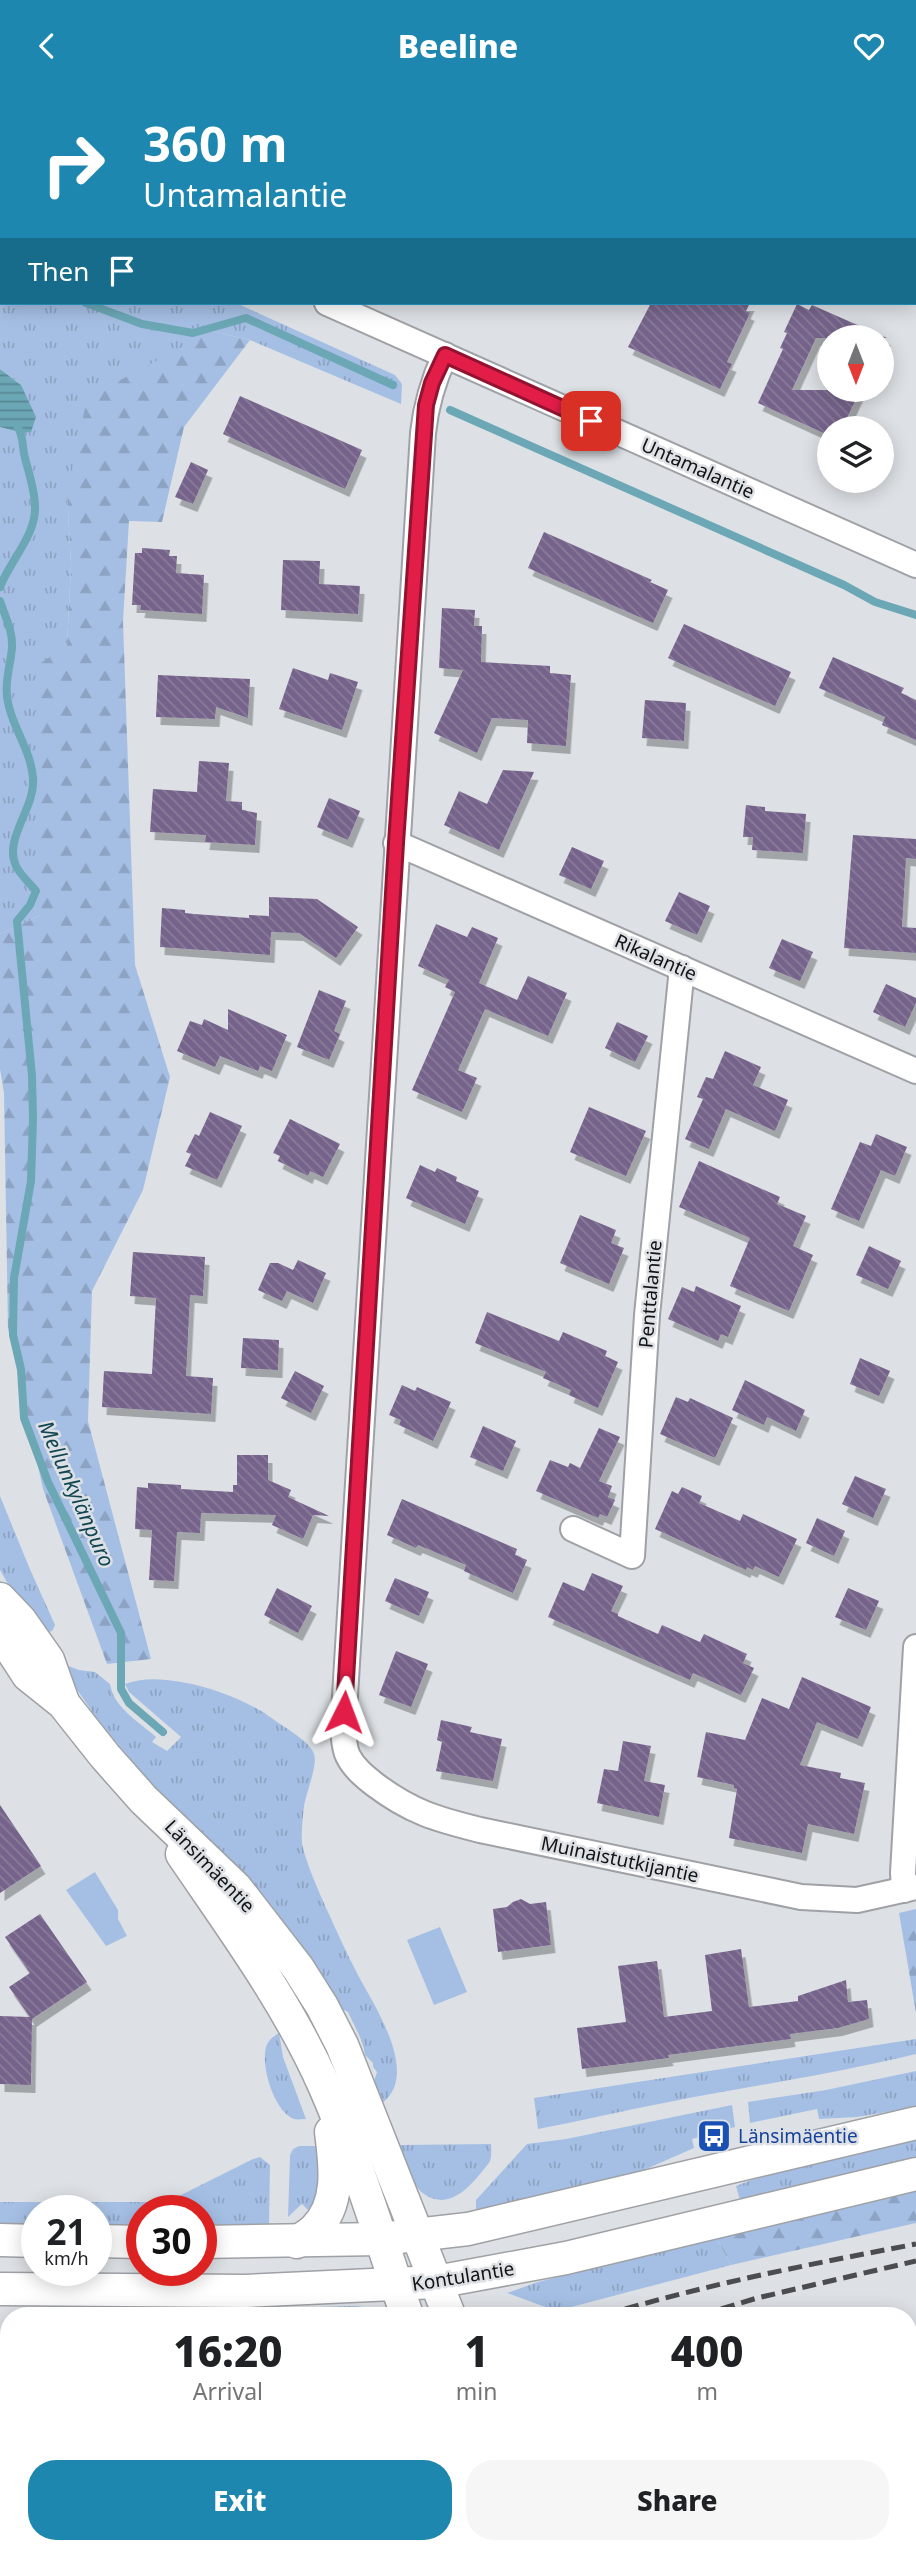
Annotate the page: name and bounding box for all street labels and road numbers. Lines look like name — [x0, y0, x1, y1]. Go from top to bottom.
street label: Untamalantie — [637, 431, 759, 505]
street label: Rikalantie — [611, 927, 701, 987]
street label: Penttalantie — [632, 1239, 668, 1349]
street label: Länsimäentie — [159, 1814, 261, 1918]
street label: Muinaistutkijantie — [539, 1830, 701, 1888]
street label: Kontulantie — [410, 2255, 516, 2297]

